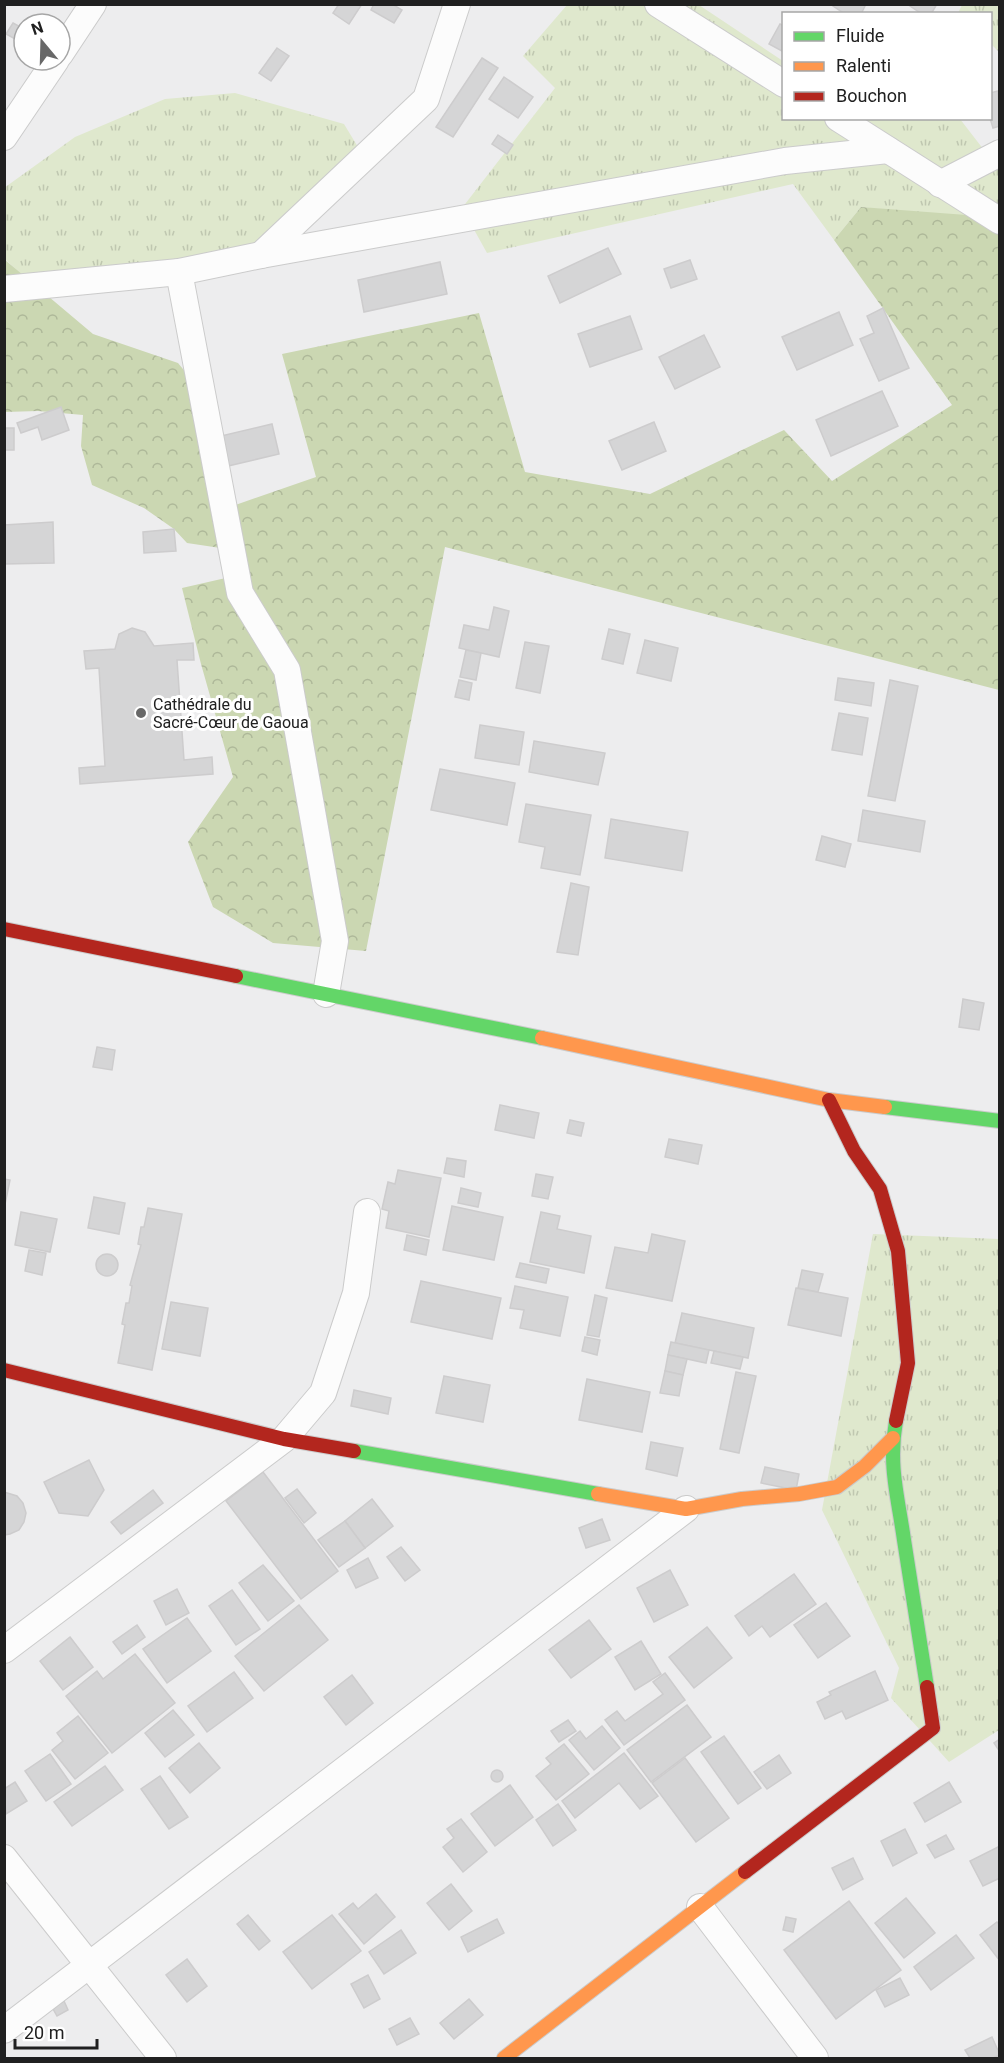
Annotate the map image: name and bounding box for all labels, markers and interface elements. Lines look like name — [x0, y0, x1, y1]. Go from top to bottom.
north arrow — [12, 12, 72, 72]
legend — [782, 12, 992, 120]
text: N — [29, 17, 46, 39]
text: Fluide — [836, 25, 884, 46]
text: Ralenti — [836, 55, 891, 76]
text: Bouchon — [836, 85, 907, 106]
place label: Cathédrale du Sacré-Cœur de Gaoua — [153, 695, 309, 732]
marker: Cathédrale du Sacré-Cœur de Gaoua — [134, 706, 148, 720]
scale bar — [15, 2012, 98, 2050]
text: 20 m — [24, 2022, 64, 2043]

